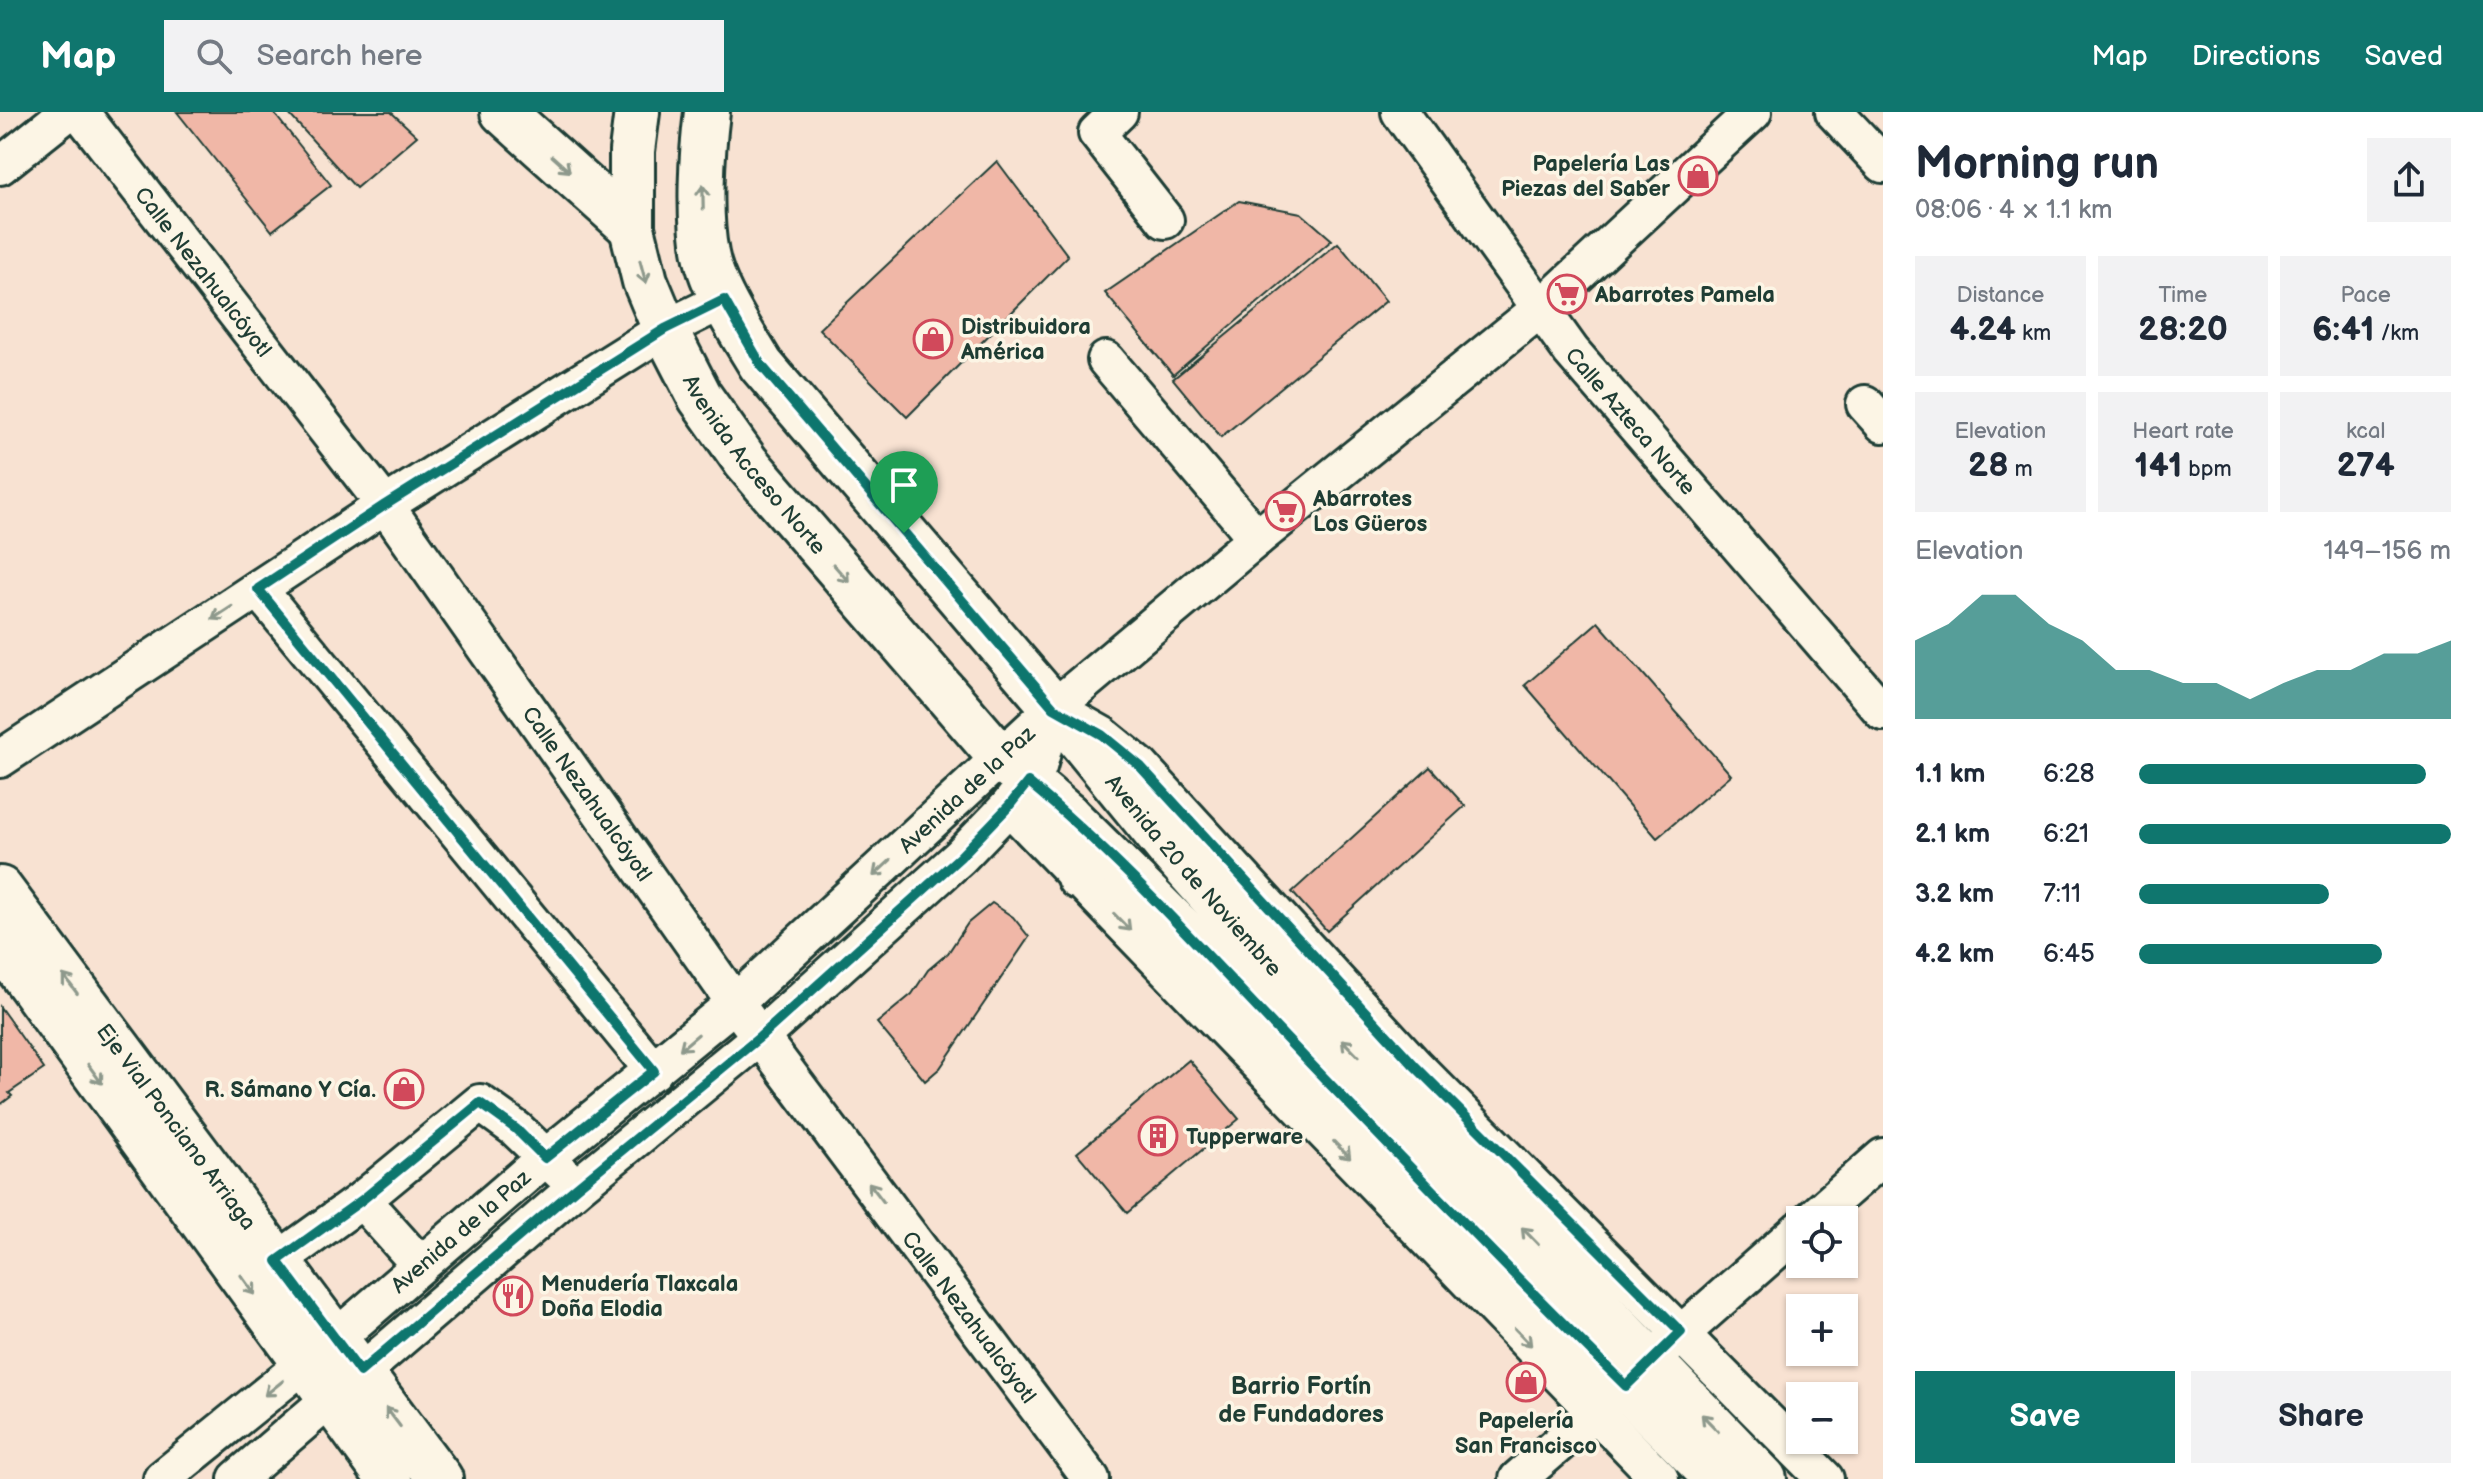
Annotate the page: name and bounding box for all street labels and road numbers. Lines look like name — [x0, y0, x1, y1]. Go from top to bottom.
street label: Calle Nezahualcóyotl — [128, 182, 277, 363]
street label: Calle Azteca Norte — [1559, 342, 1701, 501]
street label: Avenida Acceso Norte — [676, 371, 832, 560]
street label: Calle Nezahualcóyotl — [516, 701, 657, 887]
street label: Avenida de la Paz — [894, 720, 1041, 860]
street label: Avenida 20 de Noviembre — [1099, 770, 1287, 982]
street label: Eje Vial Ponciano Arriaga — [90, 1019, 261, 1236]
street label: Avenida de la Paz — [386, 1164, 537, 1300]
street label: Calle Nezahualcóyotl — [895, 1226, 1042, 1409]

